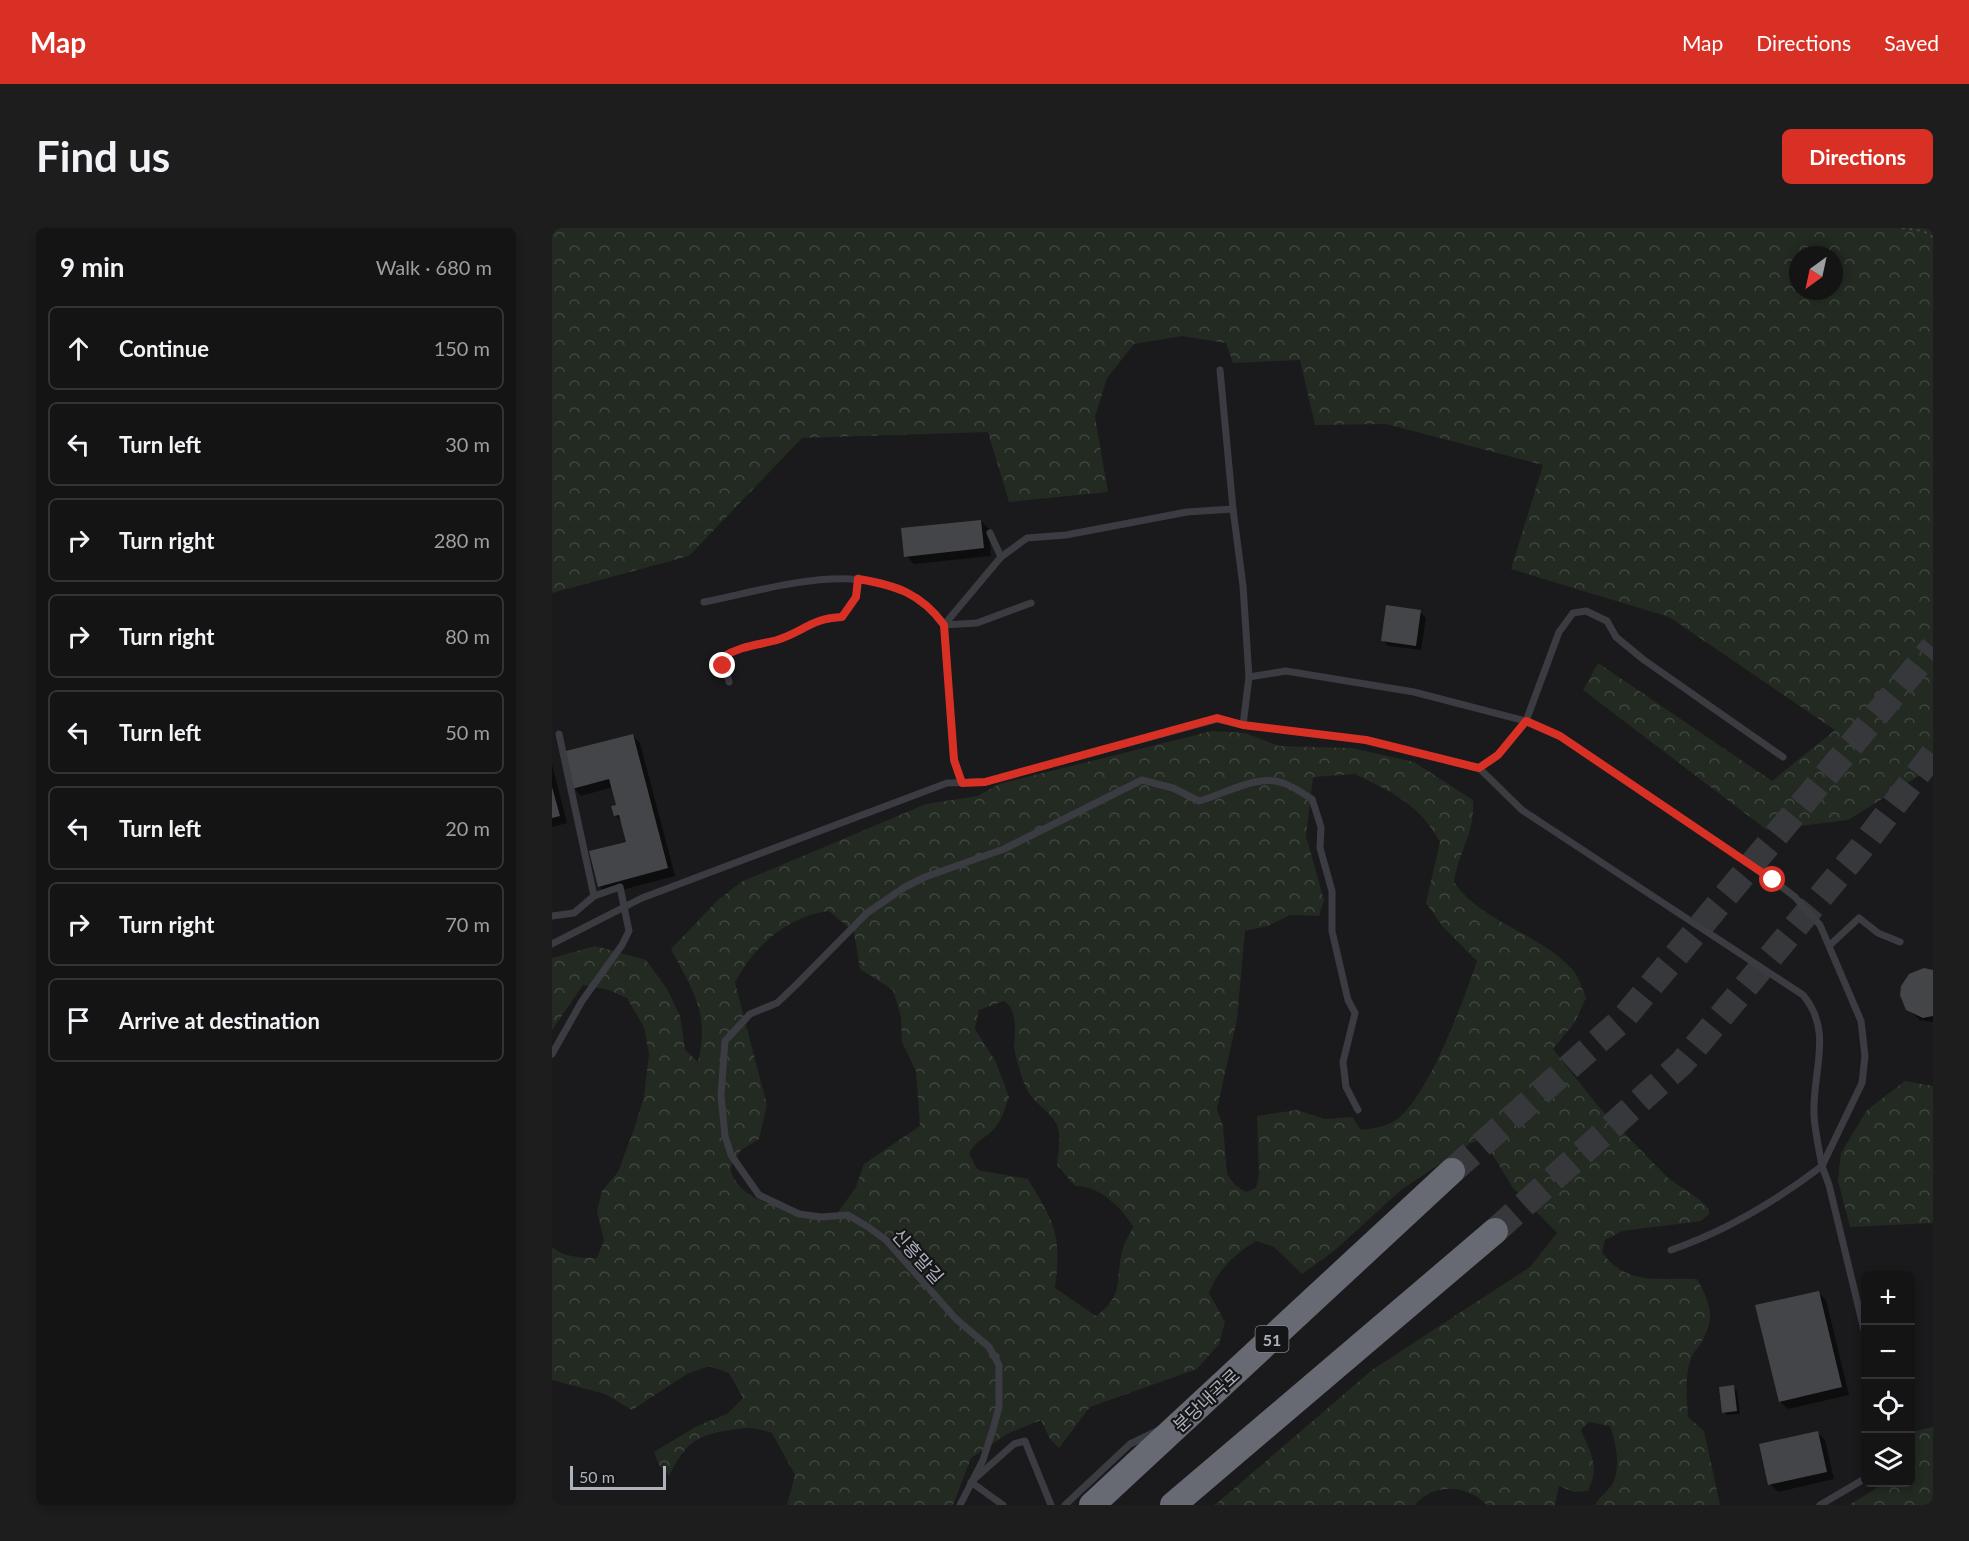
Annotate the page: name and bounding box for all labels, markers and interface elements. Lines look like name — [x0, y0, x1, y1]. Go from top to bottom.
text: Map — [30, 25, 86, 59]
text: Map — [1682, 30, 1723, 55]
text: Directions — [1756, 30, 1851, 55]
text: Saved — [1884, 30, 1939, 55]
button: Directions — [1782, 129, 1933, 184]
text: Find us — [36, 131, 170, 181]
north arrow — [1789, 246, 1843, 300]
text: 9 min — [60, 251, 124, 283]
text: Walk · 680 m — [376, 255, 492, 279]
icon: ahead — [62, 332, 95, 365]
text: Continue — [119, 335, 209, 362]
text: 150 m — [434, 336, 490, 360]
icon: left — [62, 428, 95, 461]
text: Turn left — [119, 431, 201, 458]
text: 30 m — [445, 432, 490, 456]
icon: right — [62, 524, 95, 557]
text: Turn right — [119, 527, 214, 554]
text: 280 m — [434, 528, 490, 552]
icon: right — [62, 620, 95, 653]
text: Turn right — [119, 623, 214, 650]
text: 80 m — [445, 624, 490, 648]
route end — [709, 652, 735, 678]
icon: left — [62, 716, 95, 749]
text: Turn left — [119, 719, 201, 746]
text: 50 m — [445, 720, 490, 744]
icon: left — [62, 812, 95, 845]
text: Turn left — [119, 815, 201, 842]
text: 20 m — [445, 816, 490, 840]
route start — [1759, 866, 1785, 892]
icon: right — [62, 908, 95, 941]
text: Turn right — [119, 911, 214, 938]
text: 70 m — [445, 912, 490, 936]
icon: arrive — [62, 1004, 95, 1037]
text: Arrive at destination — [119, 1007, 320, 1034]
street label: 신흥말길 — [888, 1224, 948, 1288]
map controls — [1861, 1271, 1915, 1487]
button: + — [1861, 1271, 1915, 1325]
button: − — [1861, 1325, 1915, 1379]
road number: 51 — [1256, 1326, 1288, 1352]
street label: 분당내곡로 — [1168, 1364, 1244, 1436]
button: locate — [1861, 1379, 1915, 1433]
button: layers — [1861, 1433, 1915, 1487]
scale bar — [570, 1463, 666, 1490]
text: 50 m — [579, 1467, 615, 1486]

